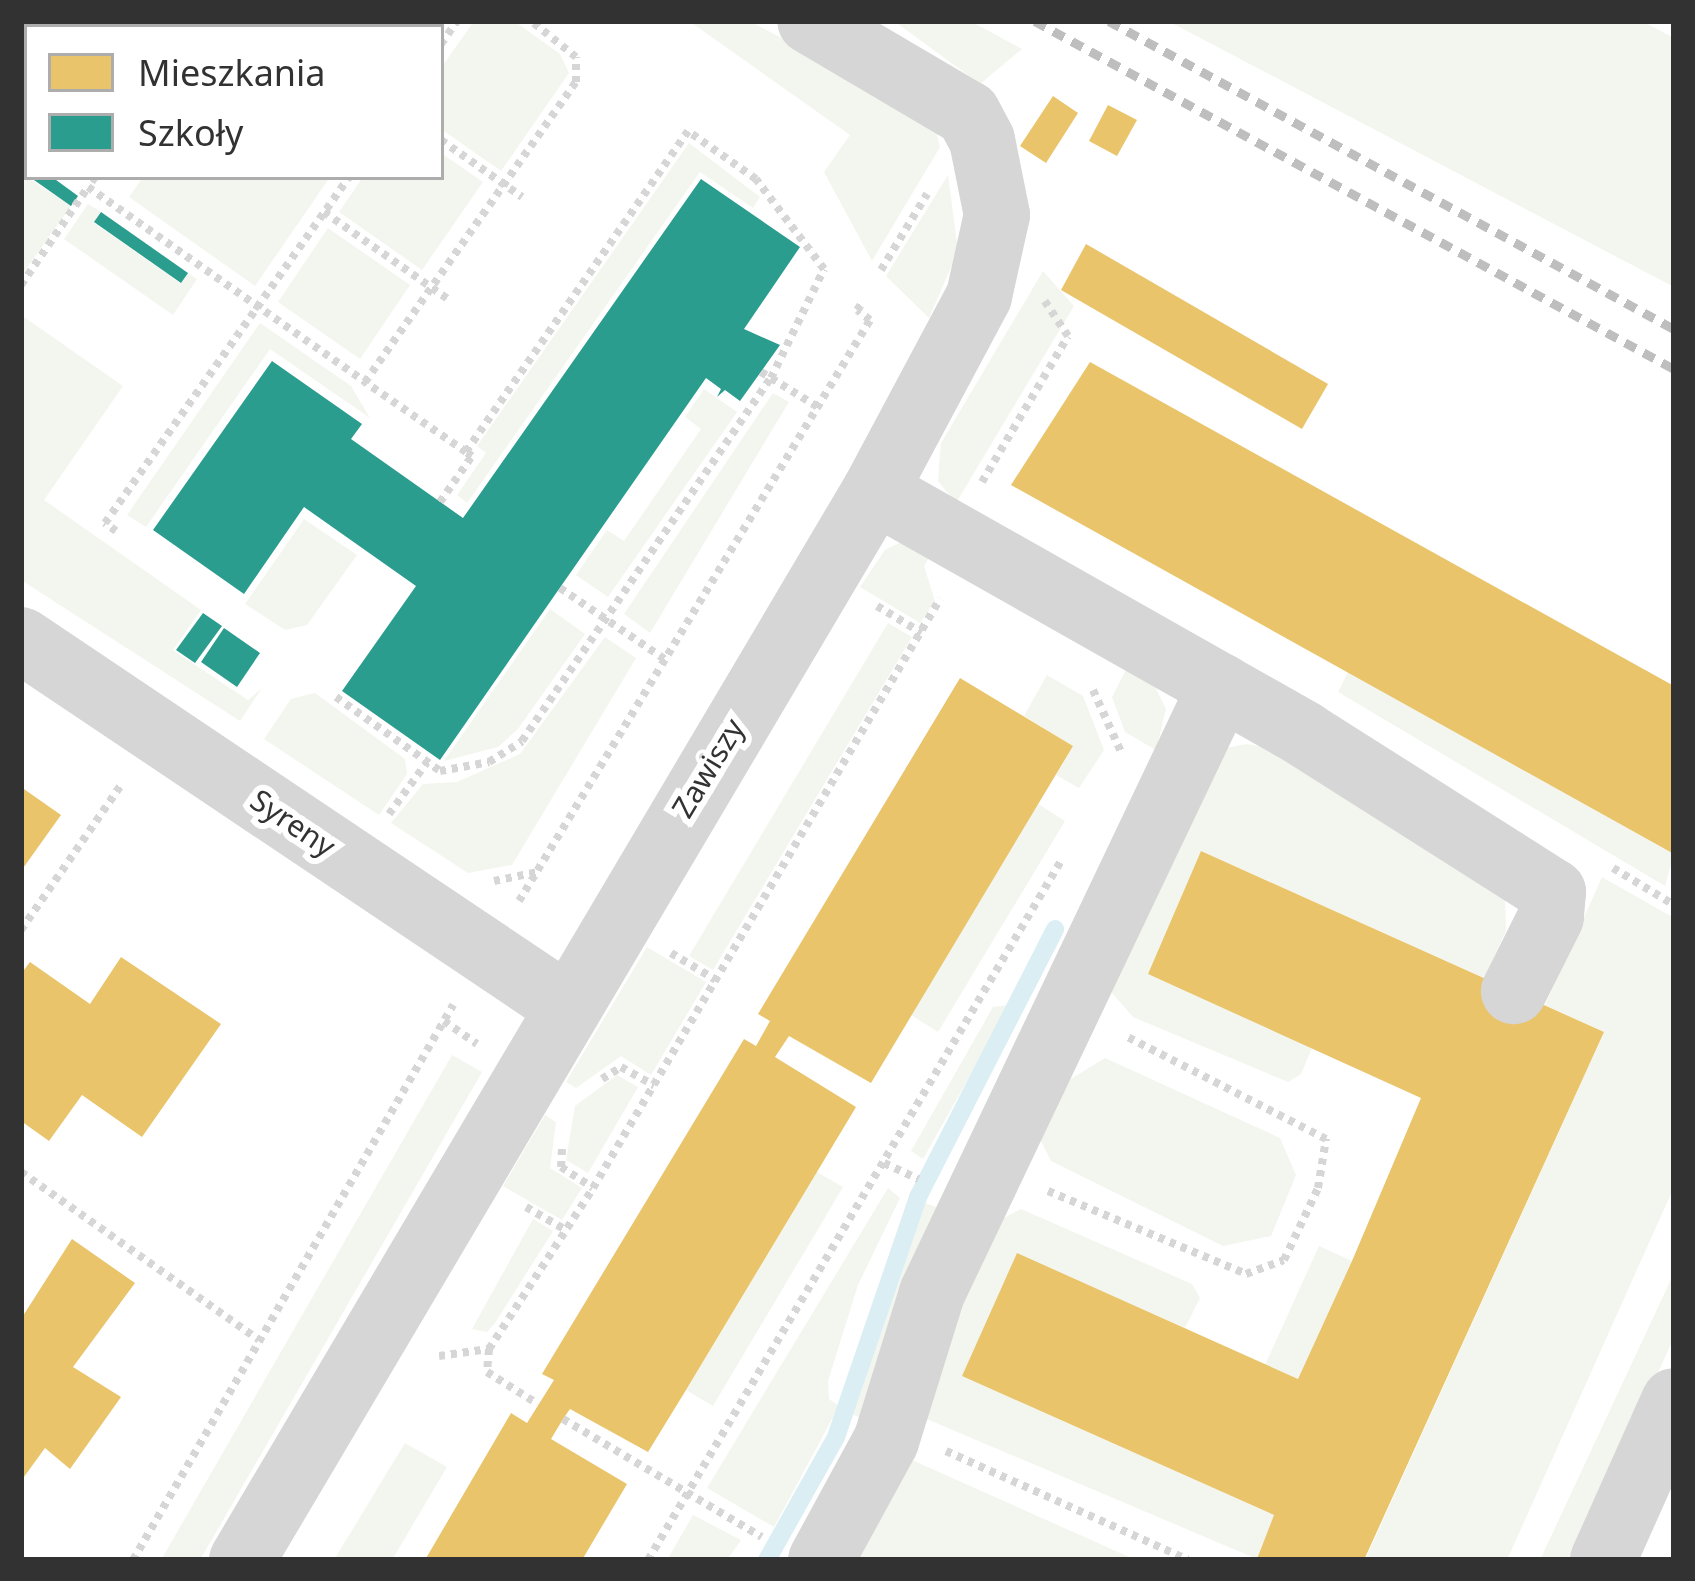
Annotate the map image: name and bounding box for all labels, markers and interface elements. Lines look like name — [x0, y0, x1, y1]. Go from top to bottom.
legend — [24, 24, 444, 180]
text: Mieszkania — [138, 48, 326, 97]
text: Szkoły — [138, 108, 243, 157]
street label: Zawiszy — [664, 712, 752, 824]
street label: Syreny — [244, 782, 342, 864]

